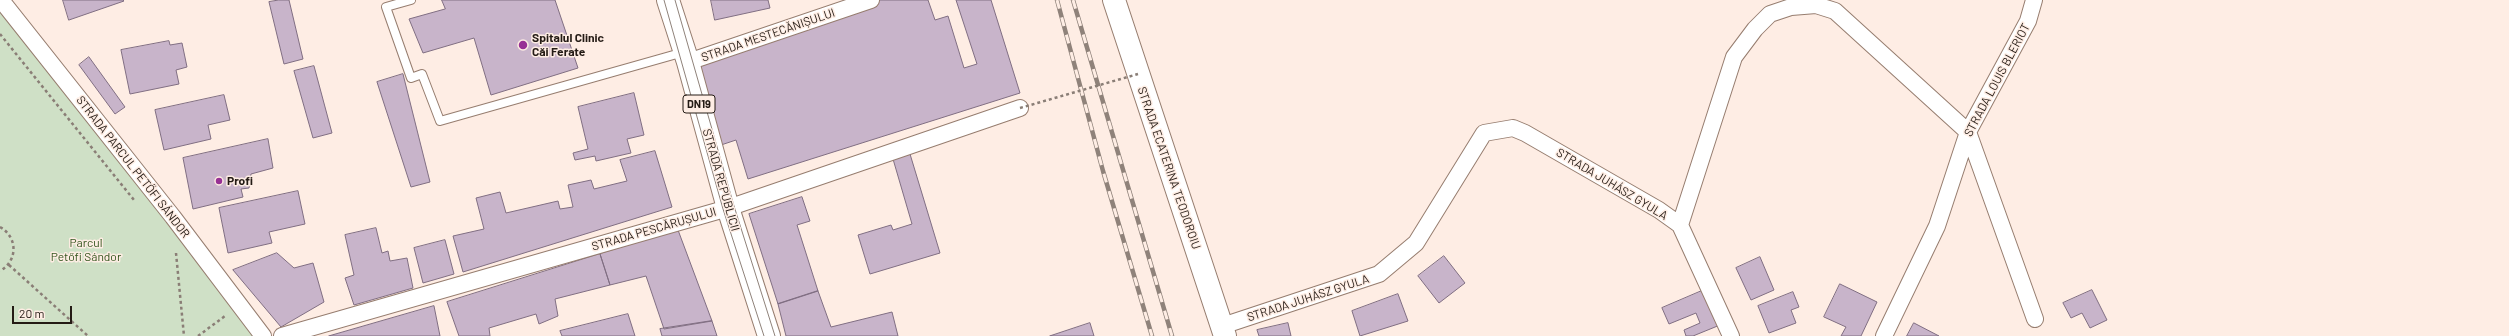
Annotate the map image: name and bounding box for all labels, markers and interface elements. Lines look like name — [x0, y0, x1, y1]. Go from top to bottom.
street label: STRADA MESTECĂNIȘULUI — [699, 5, 837, 65]
street label: STRADA LOUIS BLERIOT — [1961, 21, 2033, 139]
place label: Spitalul Clinic Căi Ferate — [532, 31, 604, 59]
marker: Spitalul Clinic Căi Ferate — [517, 39, 529, 51]
street label: STRADA ECATERINA TEODOROIU — [1134, 85, 1204, 251]
street label: STRADA PARCUL PETŐFI SÁNDOR — [73, 93, 193, 241]
road number: DN19 — [683, 95, 715, 113]
street label: STRADA REPUBLICII — [699, 127, 743, 233]
street label: STRADA JUHÁSZ GYULA — [1554, 145, 1670, 223]
place label: Profi — [227, 174, 253, 188]
marker: Profi — [214, 176, 224, 186]
street label: STRADA PESCĂRUȘULUI — [590, 204, 718, 254]
park label: Parcul Petőfi Sándor — [51, 236, 121, 264]
street label: STRADA JUHÁSZ GYULA — [1245, 271, 1371, 325]
scale bar — [14, 298, 74, 324]
text: 20 m — [19, 306, 45, 320]

